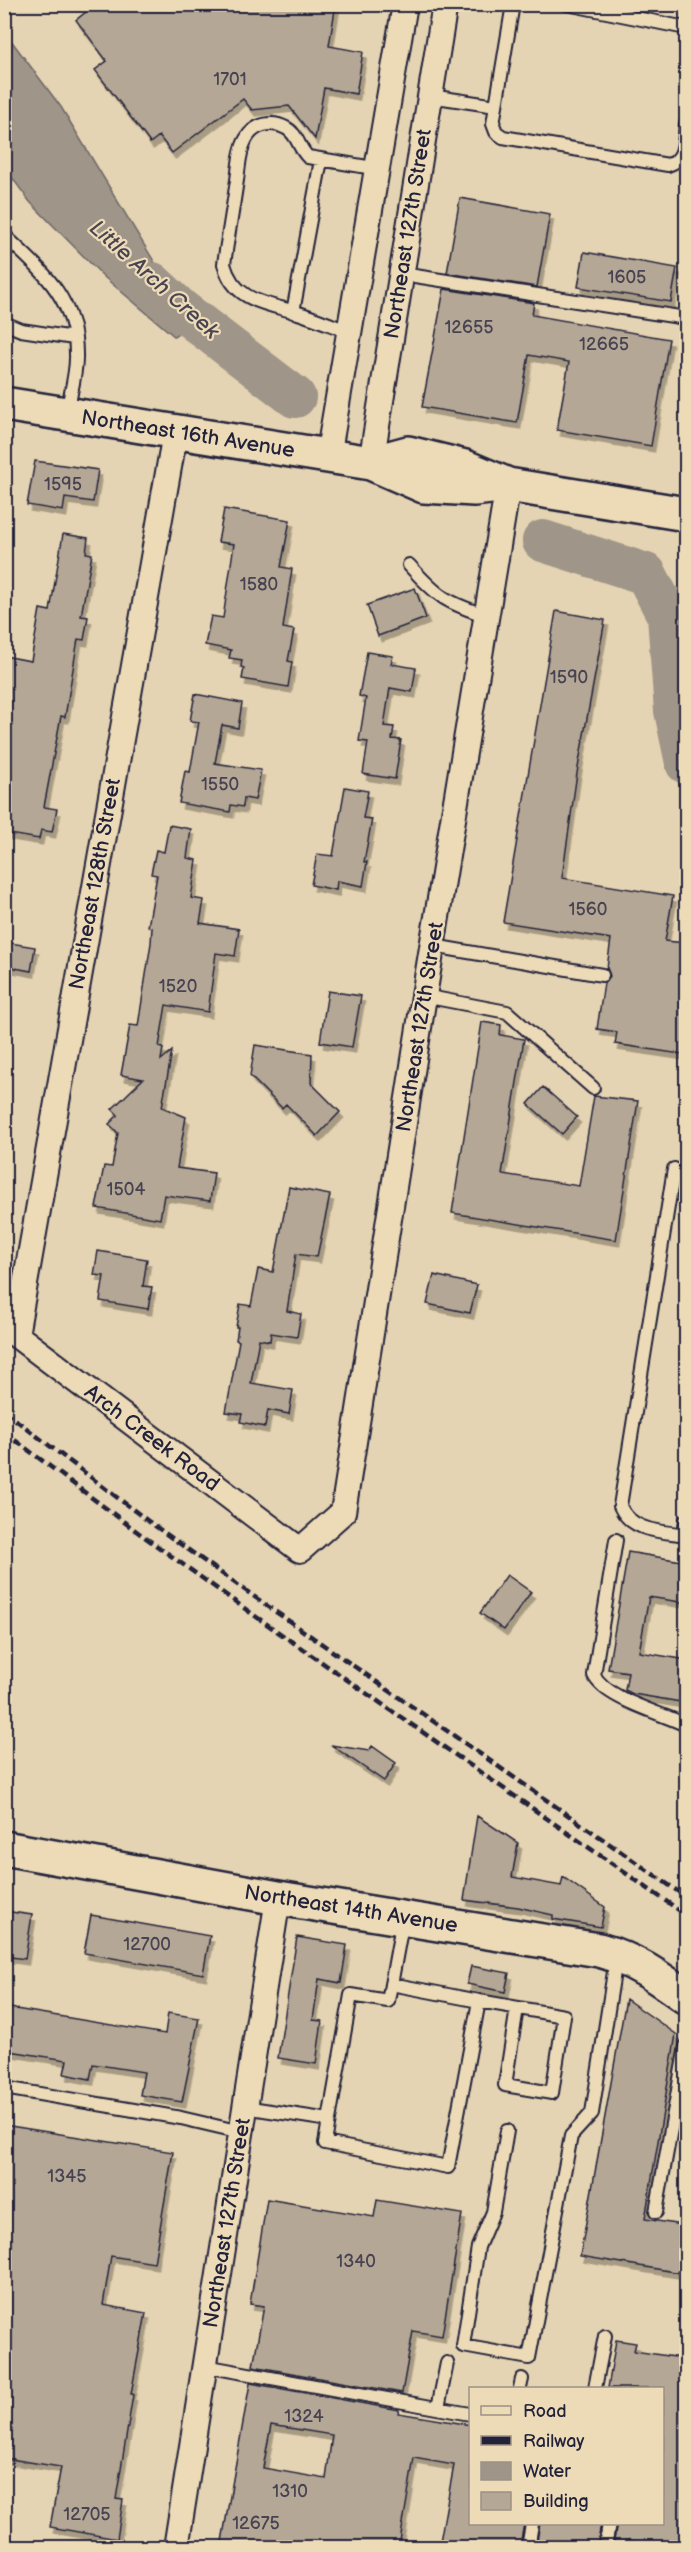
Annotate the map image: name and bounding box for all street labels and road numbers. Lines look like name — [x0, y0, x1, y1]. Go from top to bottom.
street label: Northeast 127th Street — [379, 127, 437, 341]
street label: Northeast 16th Avenue — [80, 405, 296, 463]
street label: Northeast 128th Street — [64, 776, 126, 992]
street label: Northeast 127th Street — [391, 920, 449, 1134]
street label: Arch Creek Road — [80, 1379, 224, 1497]
street label: Northeast 14th Avenue — [243, 1880, 459, 1938]
street label: Northeast 127th Street — [198, 2116, 256, 2330]

